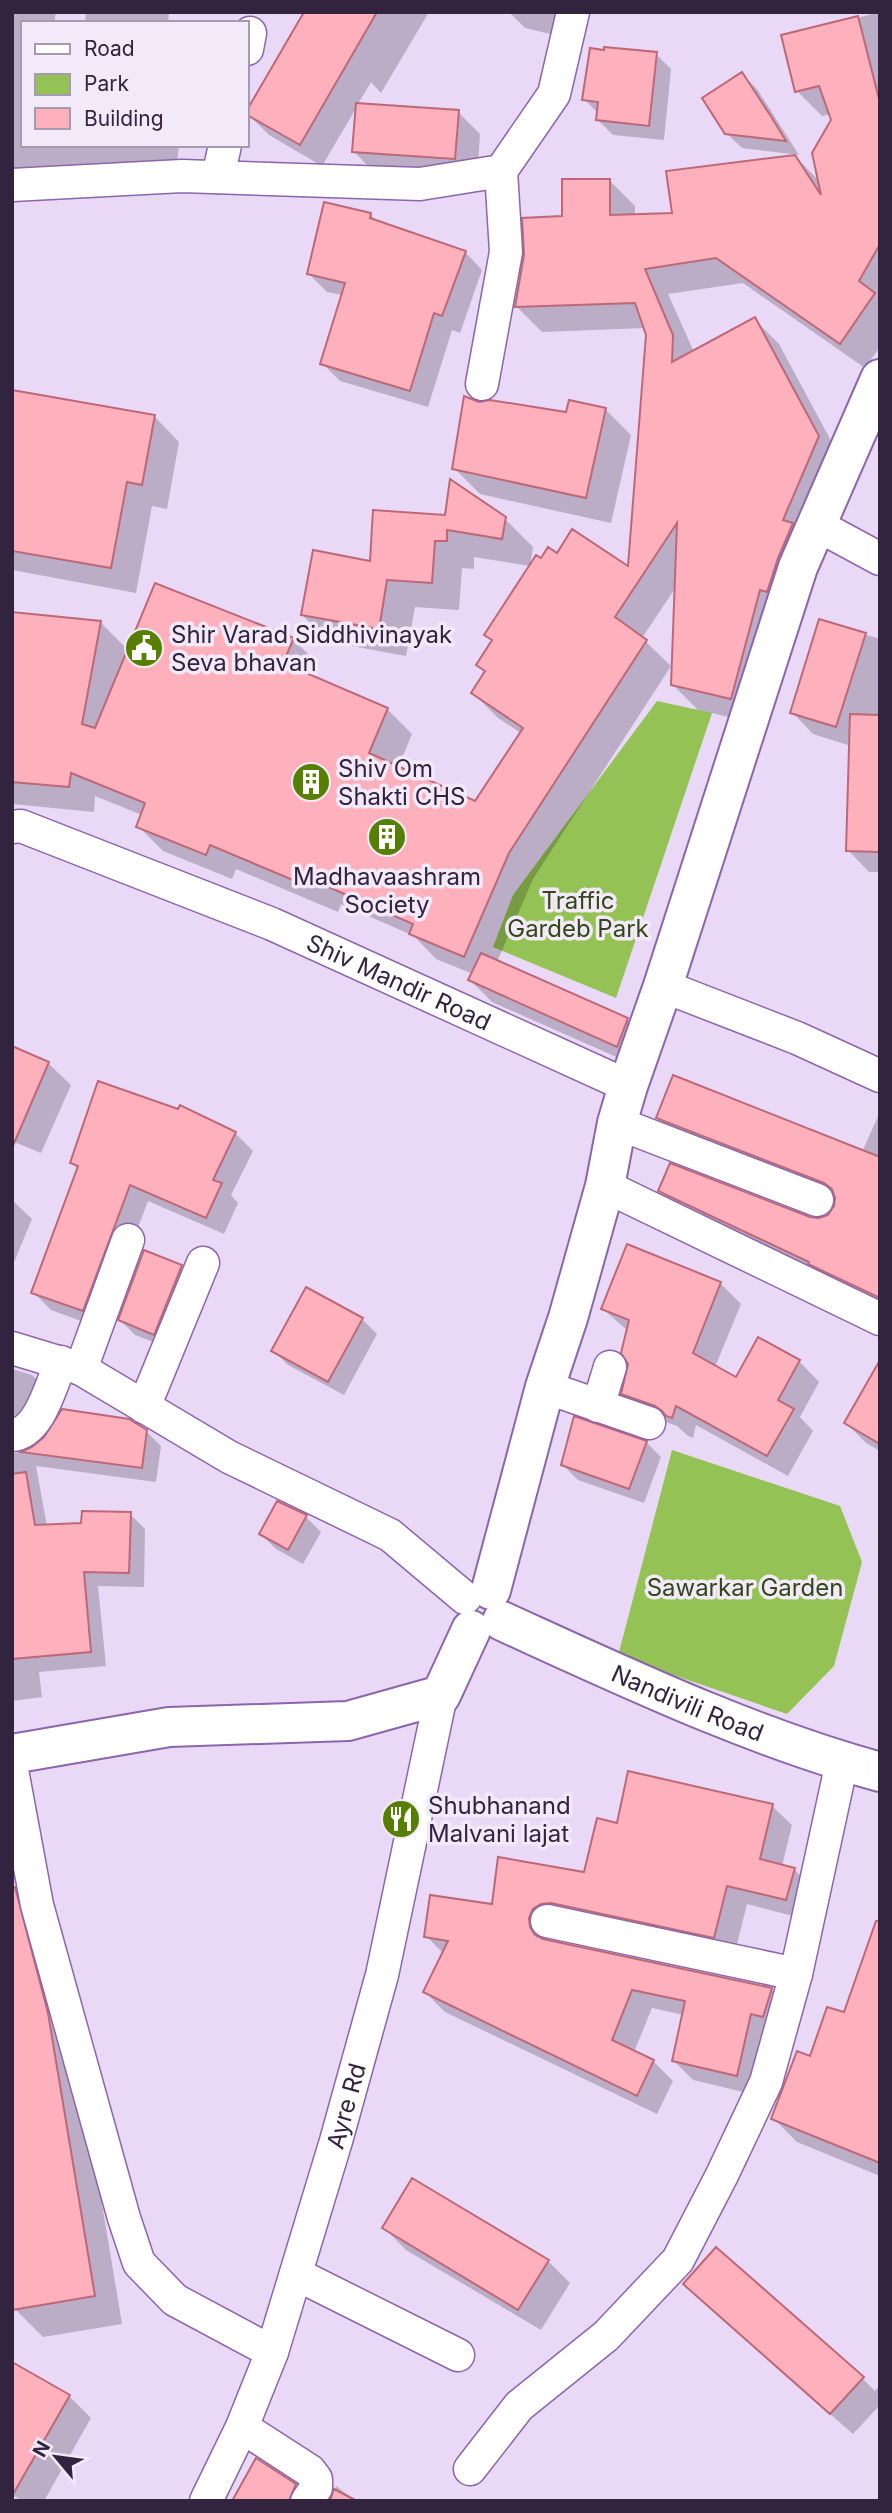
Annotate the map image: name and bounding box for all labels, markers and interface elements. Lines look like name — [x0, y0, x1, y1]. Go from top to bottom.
legend — [21, 21, 248, 147]
text: Road — [84, 36, 135, 61]
text: Park — [84, 71, 129, 96]
text: Building — [84, 106, 164, 131]
place label: Shir Varad Siddhivinayak Seva bhavan — [171, 620, 452, 677]
public building icon: Shir Varad Siddhivinayak Seva bhavan — [123, 627, 165, 669]
place label: Shiv Om Shakti CHS — [338, 754, 465, 811]
building icon: Shiv Om Shakti CHS — [290, 761, 332, 803]
building icon: Madhavaashram Society — [366, 816, 408, 858]
place label: Madhavaashram Society — [293, 862, 481, 919]
park label: Traffic Gardeb Park — [507, 886, 649, 943]
street label: Shiv Mandir Road — [302, 927, 496, 1036]
park label: Sawarkar Garden — [647, 1573, 843, 1602]
street label: Nandivili Road — [607, 1658, 768, 1747]
place label: Shubhanand Malvani lajat — [428, 1791, 571, 1848]
restaurant icon: Shubhanand Malvani lajat — [380, 1798, 422, 1840]
street label: Ayre Rd — [320, 2060, 371, 2152]
north arrow — [21, 2422, 91, 2492]
text: N — [28, 2437, 55, 2461]

